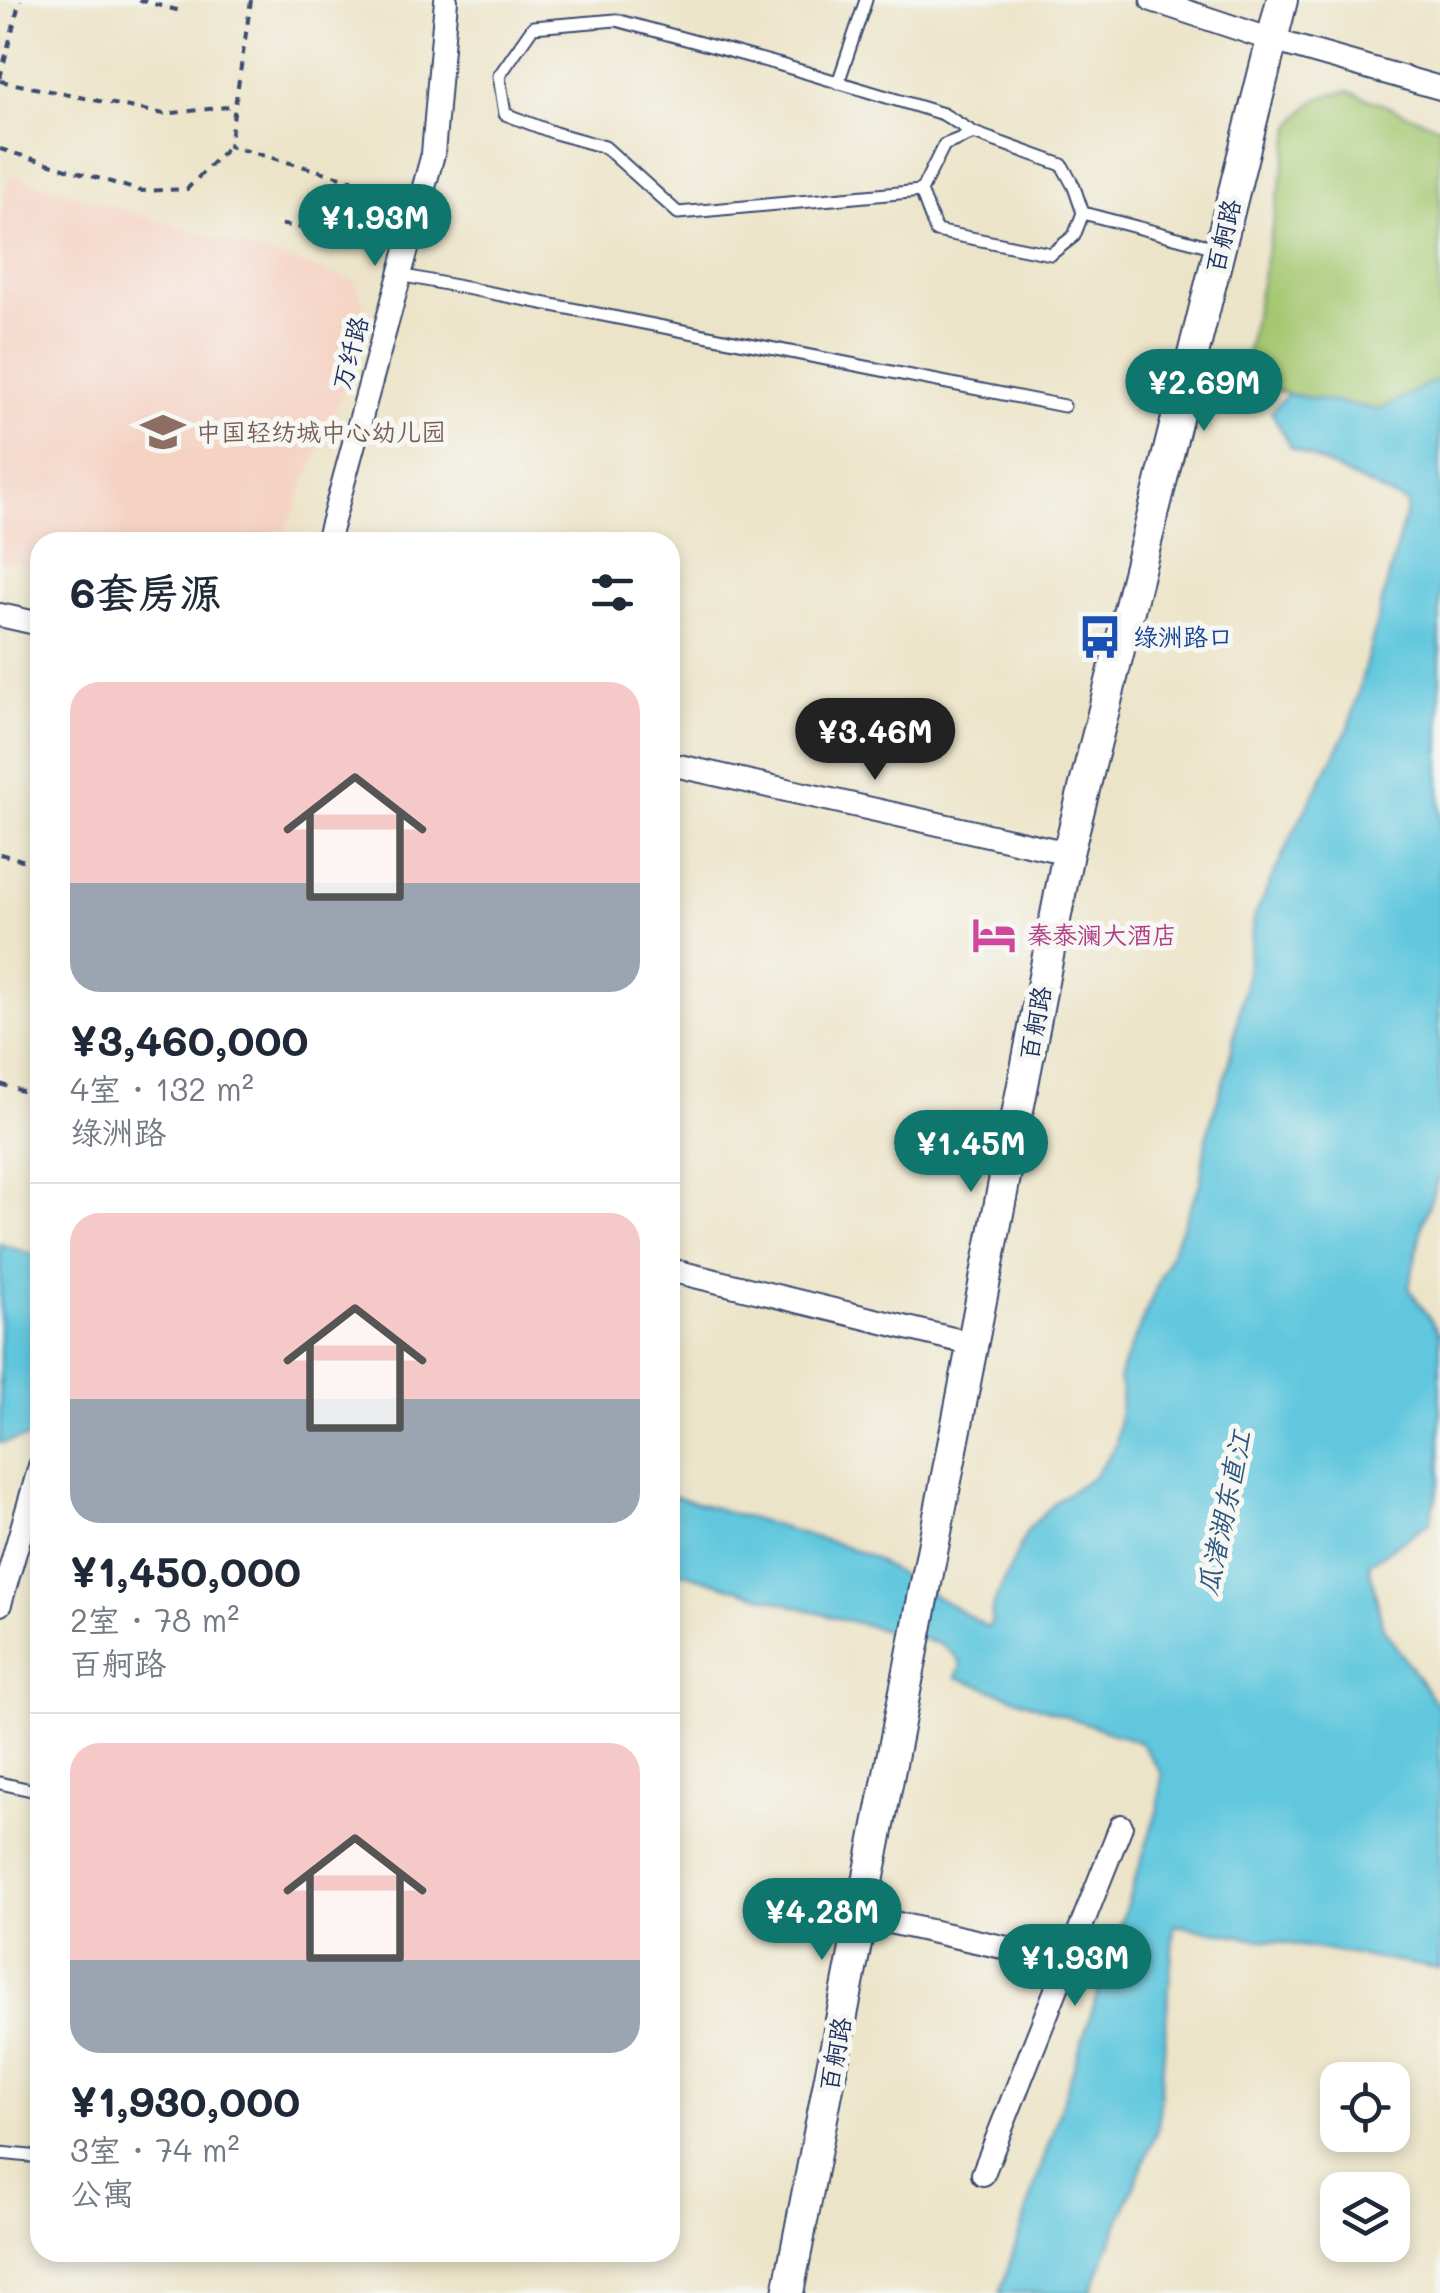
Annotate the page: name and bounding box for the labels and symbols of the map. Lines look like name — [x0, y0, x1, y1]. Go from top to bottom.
pin: ¥1.93M — [294, 184, 456, 269]
street label: 百舸路 — [1197, 195, 1247, 276]
street label: 万纤路 — [324, 312, 374, 393]
pin: ¥2.69M — [1123, 349, 1285, 434]
school or university icon: 中国轻纺城中心幼儿园 — [139, 408, 187, 456]
place label: 中国轻纺城中心幼儿园 — [196, 415, 446, 447]
bus stop icon: 绿洲路口 — [1076, 613, 1124, 661]
place label: 绿洲路口 — [1133, 620, 1233, 652]
pin: ¥3.46M — [794, 698, 956, 783]
hotel icon: 秦泰澜大酒店 — [970, 911, 1018, 959]
place label: 秦泰澜大酒店 — [1027, 918, 1177, 950]
street label: 百舸路 — [1011, 983, 1057, 1063]
pin: ¥1.45M — [890, 1110, 1052, 1195]
water label: 瓜渚湖东直江 — [1188, 1425, 1259, 1599]
pin: ¥4.28M — [741, 1878, 903, 1963]
pin: ¥1.93M — [994, 1924, 1156, 2009]
street label: 百舸路 — [811, 2014, 857, 2094]

